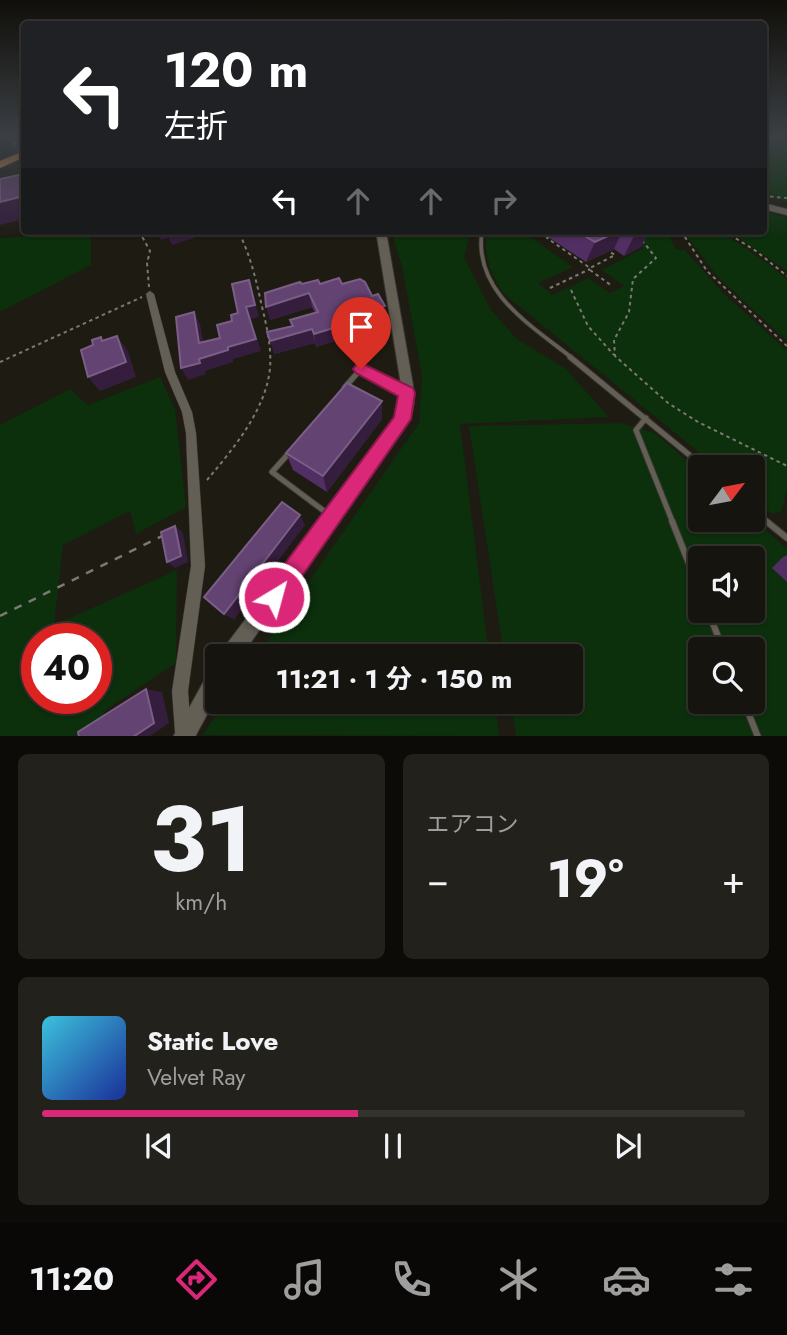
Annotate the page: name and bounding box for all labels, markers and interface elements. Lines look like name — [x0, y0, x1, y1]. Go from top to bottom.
text: 120 m — [164, 35, 308, 105]
icon: left — [49, 49, 140, 140]
text: 左折 — [164, 103, 228, 149]
icon: left — [266, 182, 304, 220]
icon: ahead — [339, 182, 377, 220]
icon: ahead — [412, 182, 450, 220]
icon: right — [485, 182, 523, 220]
pin — [331, 297, 391, 369]
icon: arrive — [342, 308, 380, 346]
north arrow — [688, 455, 765, 532]
map controls — [688, 455, 765, 714]
button: sound — [688, 546, 765, 623]
position arrow — [237, 560, 311, 634]
speed limit sign: 40 — [21, 623, 112, 714]
button: search — [688, 637, 765, 714]
text: 11:21 · 1 分 · 150 m — [276, 660, 512, 698]
text: 31 — [150, 774, 253, 905]
text: エアコン — [427, 807, 519, 841]
text: 19° — [547, 841, 624, 917]
text: − — [427, 852, 449, 907]
text: + — [722, 852, 745, 907]
text: km/h — [175, 885, 227, 919]
text: Static Love — [147, 1022, 279, 1060]
text: Velvet Ray — [147, 1060, 245, 1094]
icon: previous — [140, 1127, 178, 1165]
icon: pause — [374, 1127, 412, 1165]
icon: next — [609, 1127, 647, 1165]
icon: directions — [172, 1255, 221, 1304]
icon: music — [280, 1255, 329, 1304]
icon: phone — [387, 1255, 436, 1304]
icon: climate — [494, 1255, 543, 1304]
icon: car — [602, 1255, 651, 1304]
icon: filters — [709, 1255, 758, 1304]
text: 11:20 — [29, 1256, 114, 1302]

